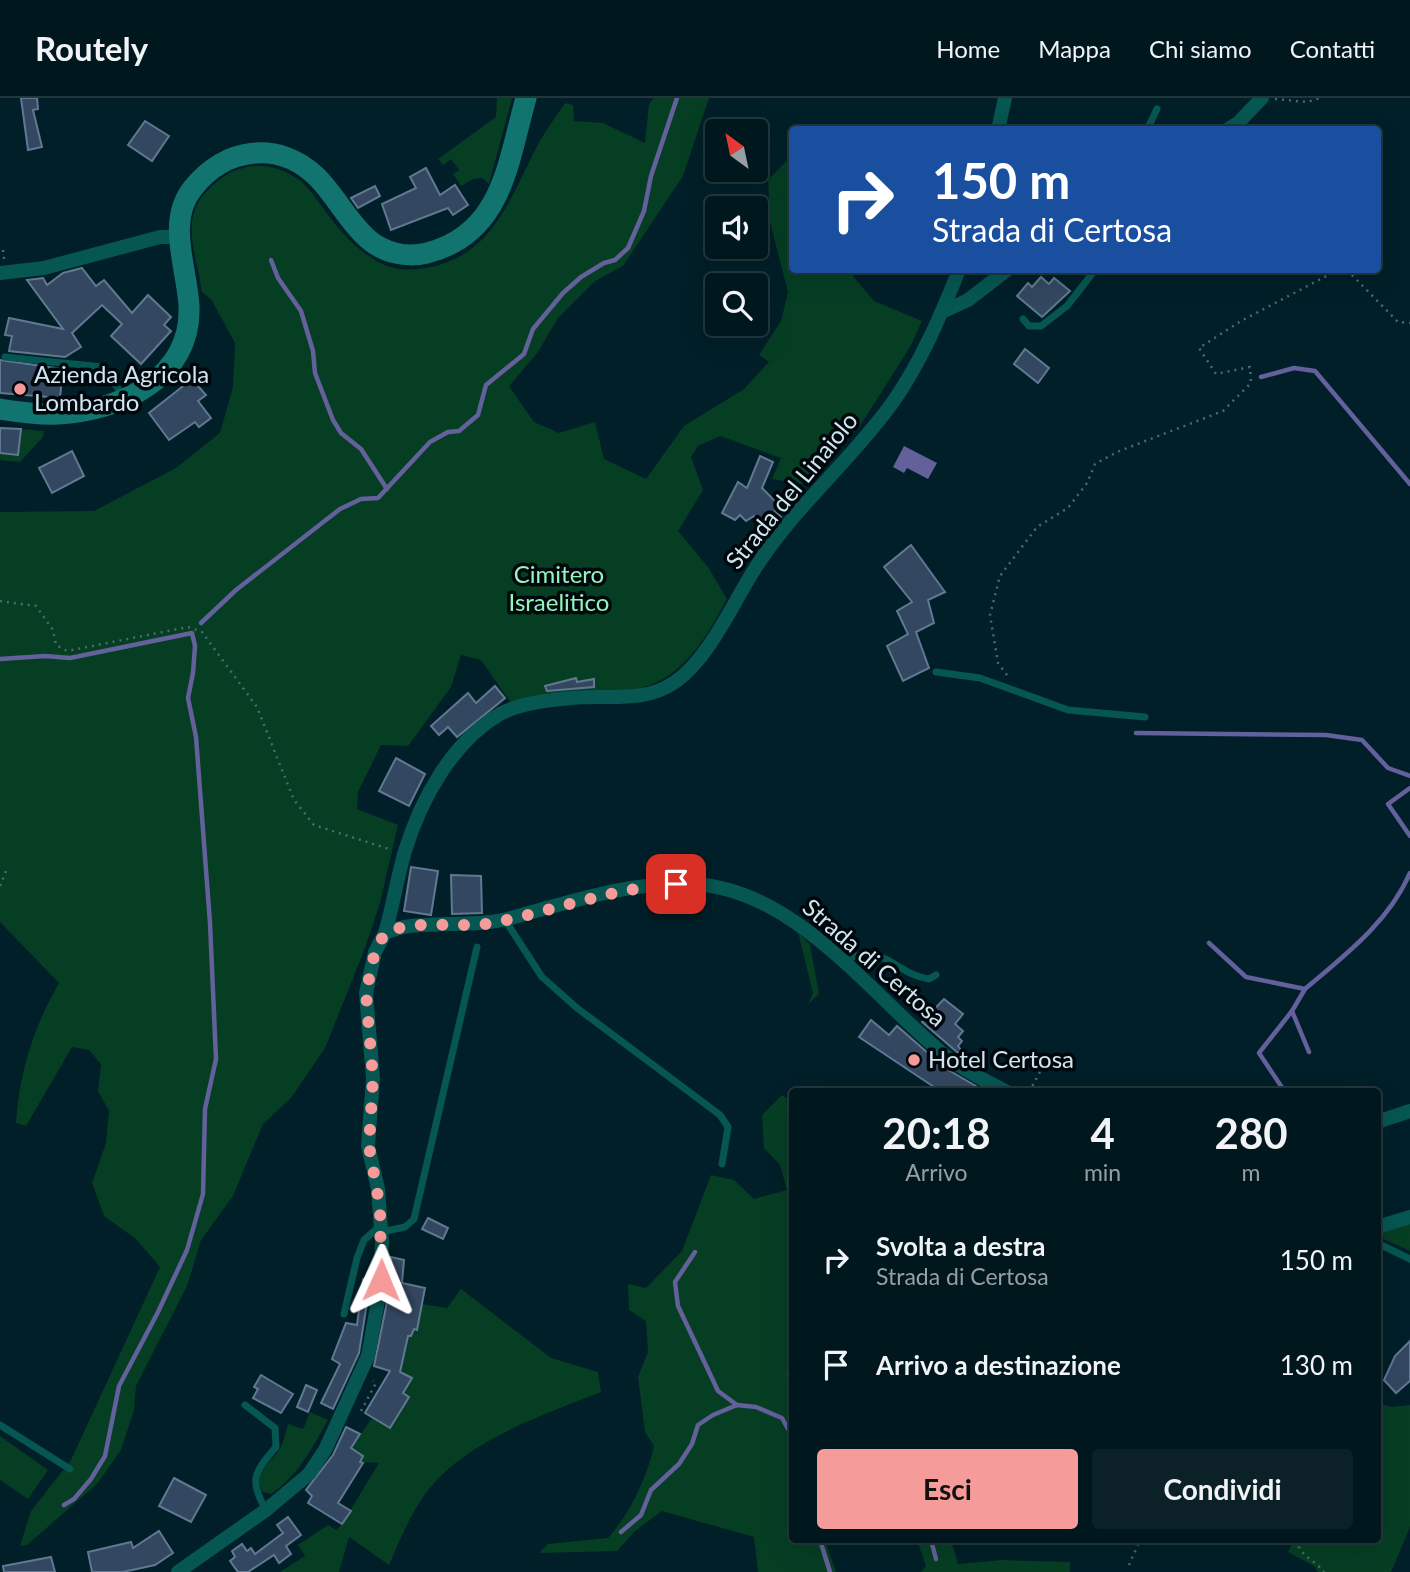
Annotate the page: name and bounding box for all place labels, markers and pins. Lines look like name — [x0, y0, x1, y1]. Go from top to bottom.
place label: Azienda Agricola Lombardo — [34, 359, 209, 416]
marker: Azienda Agricola Lombardo — [12, 381, 28, 397]
pin — [646, 854, 706, 914]
place label: Hotel Certosa — [928, 1044, 1074, 1073]
marker: Hotel Certosa — [906, 1052, 922, 1068]

